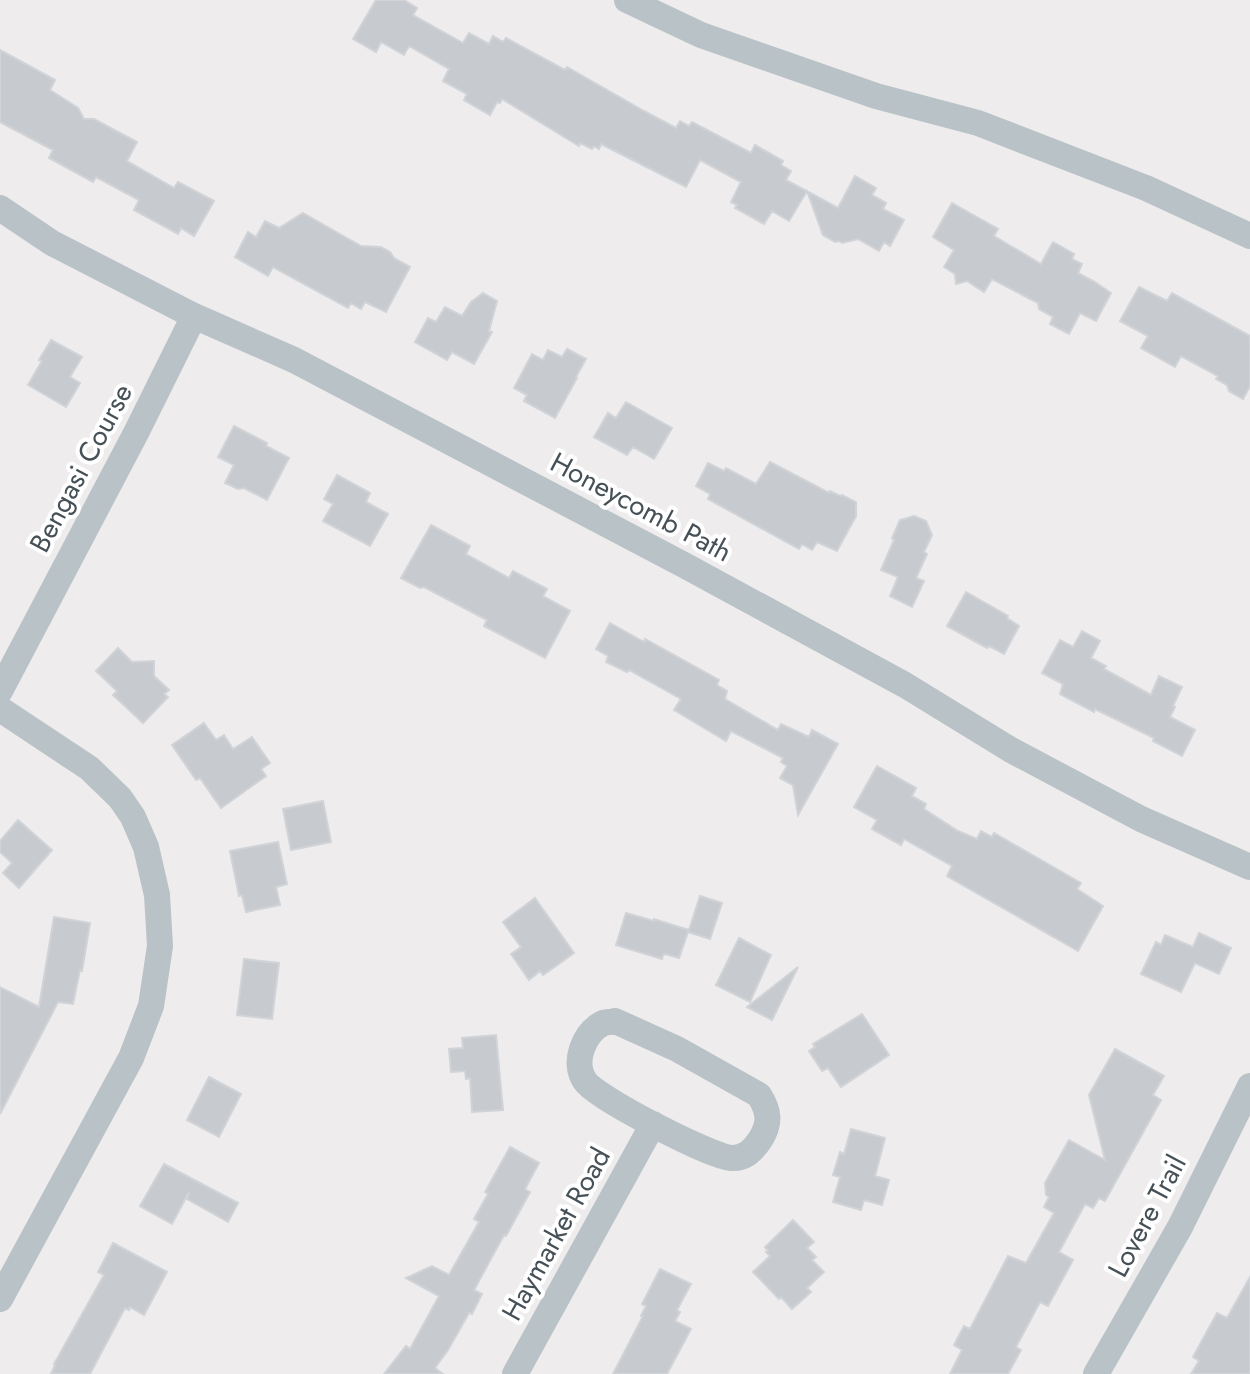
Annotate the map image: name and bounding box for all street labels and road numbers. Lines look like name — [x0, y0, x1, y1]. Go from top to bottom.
street label: Bengasi Course — [19, 376, 143, 560]
street label: Honeycomb Path — [543, 442, 739, 572]
street label: Haymarket Road — [491, 1140, 621, 1328]
street label: Lovere Trail — [1098, 1147, 1196, 1285]

